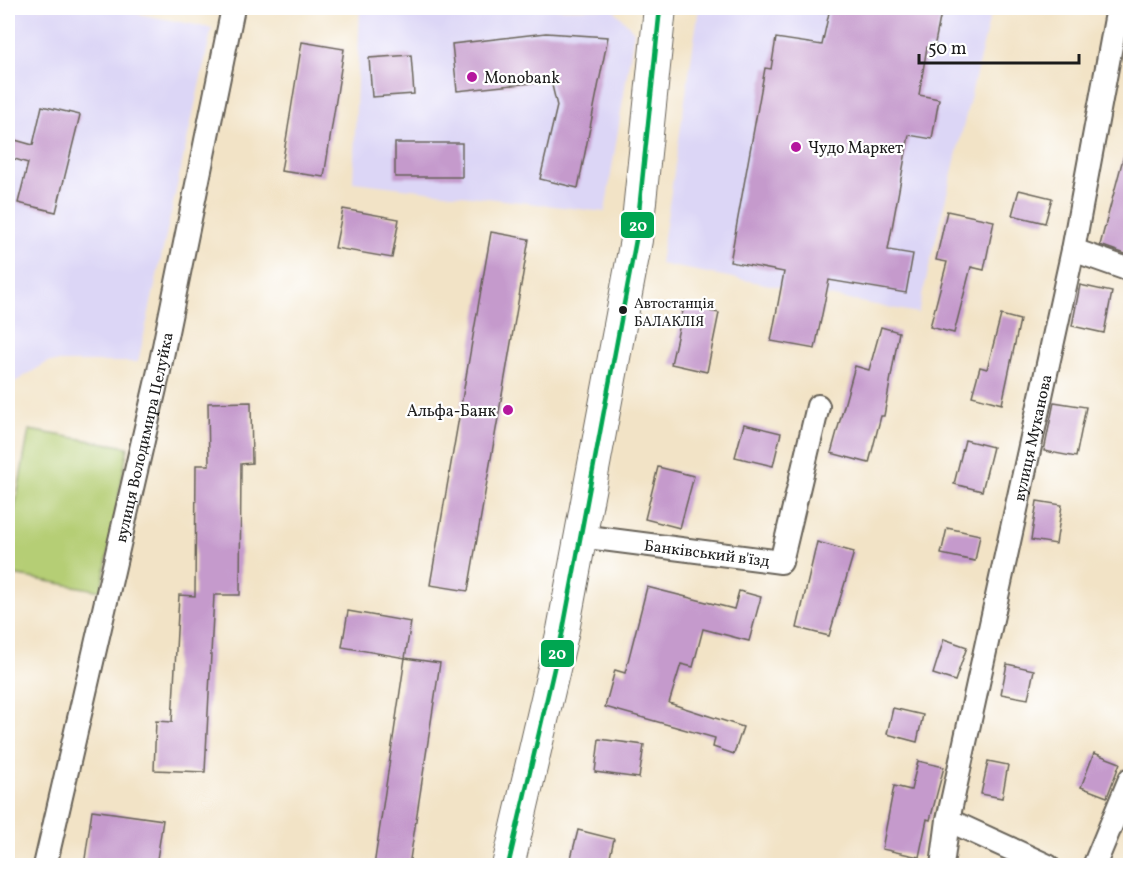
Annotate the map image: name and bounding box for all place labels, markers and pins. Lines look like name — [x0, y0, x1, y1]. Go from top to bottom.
place label: Monobank — [484, 68, 560, 90]
marker: Monobank — [465, 70, 479, 84]
place label: Чудо Маркет — [808, 138, 903, 160]
marker: Чудо Маркет — [789, 140, 803, 154]
place label: Автостанція БАЛАКЛІЯ — [634, 295, 714, 332]
marker: Автостанція БАЛАКЛІЯ — [617, 304, 629, 316]
place label: Альфа-Банк — [407, 401, 496, 423]
marker: Альфа-Банк — [501, 403, 515, 417]

